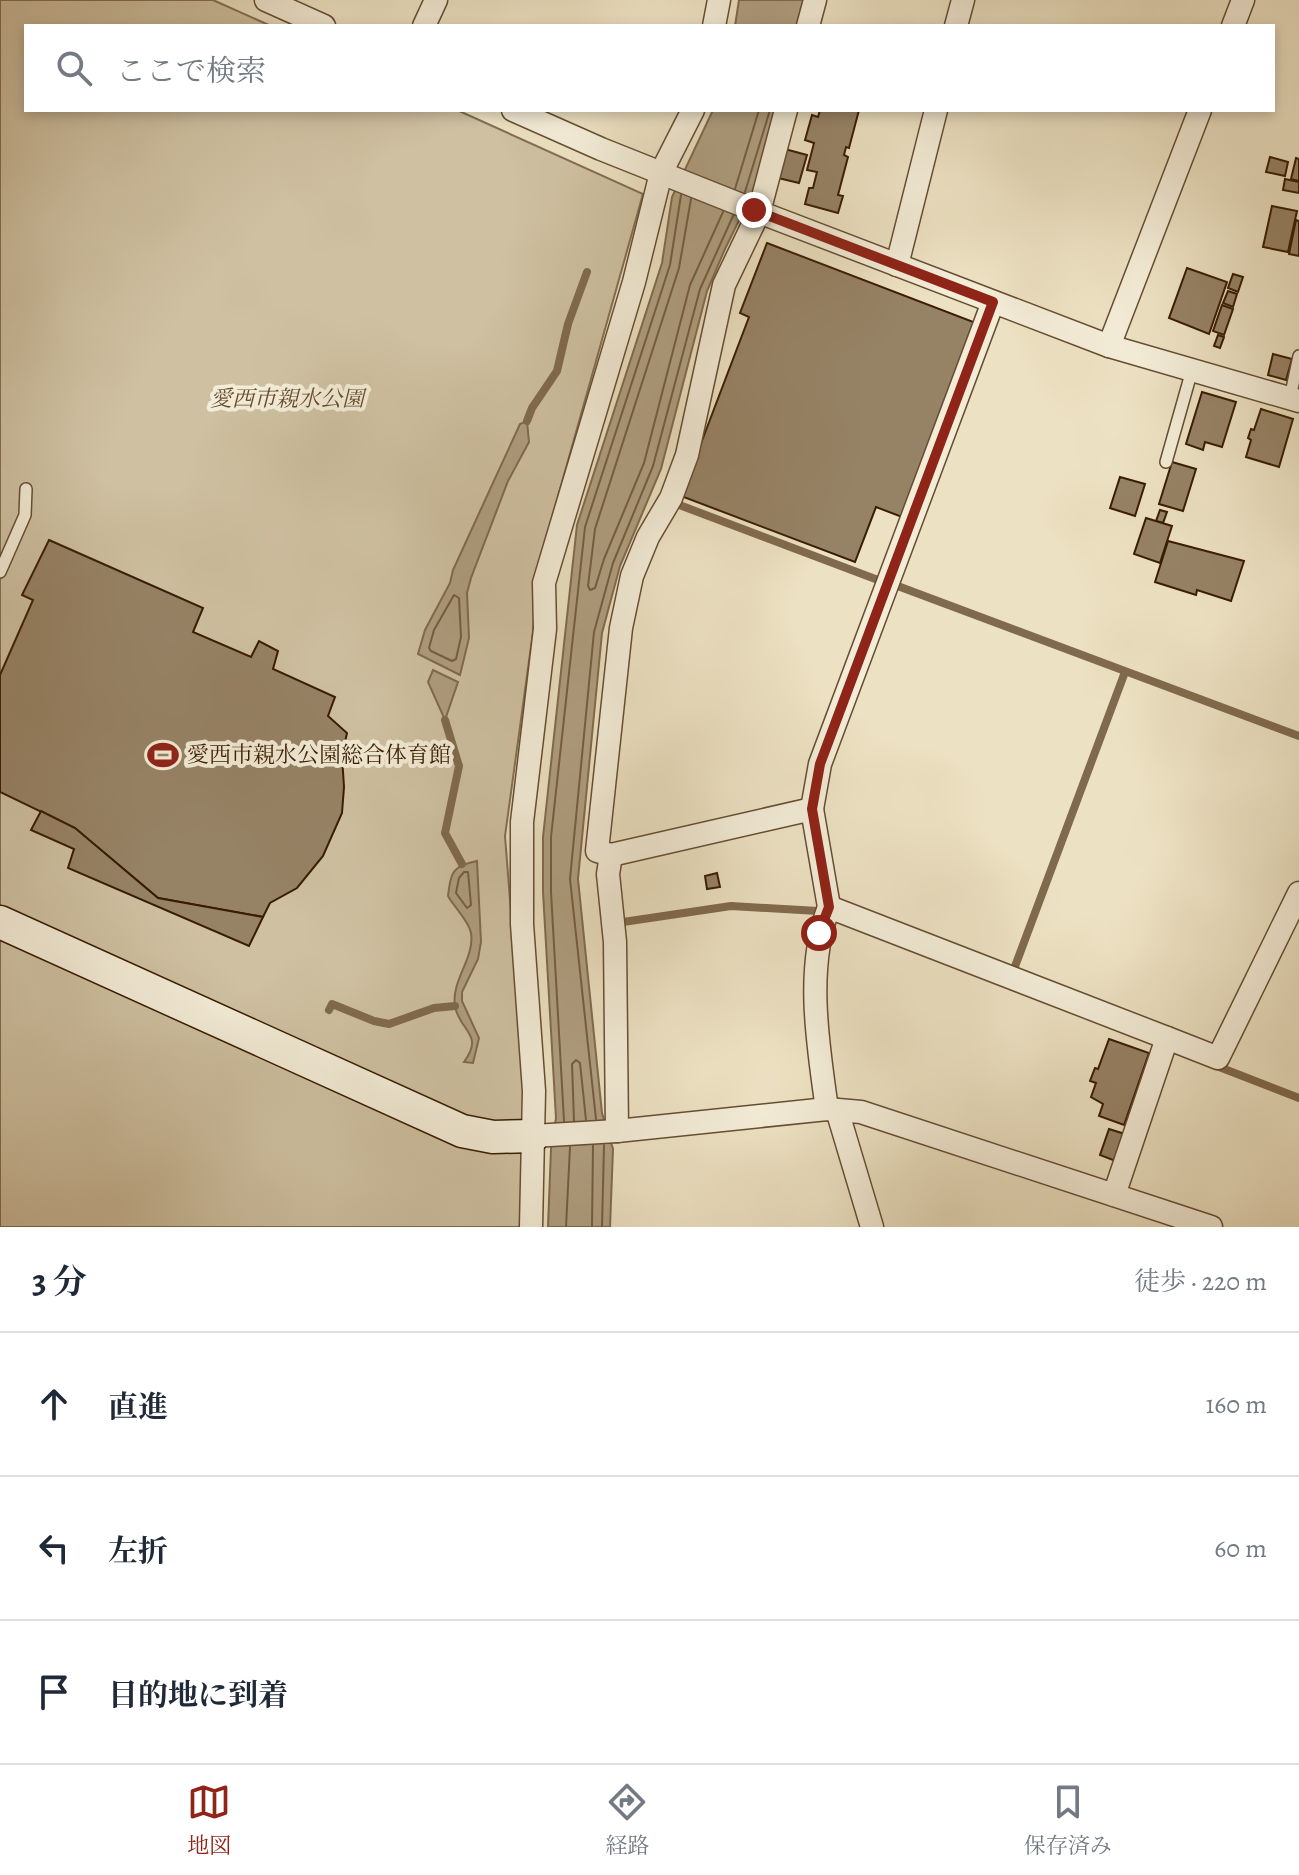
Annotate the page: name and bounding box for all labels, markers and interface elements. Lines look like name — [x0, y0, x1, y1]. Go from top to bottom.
search box — [24, 24, 1275, 112]
icon: search — [52, 46, 96, 90]
text: ここで検索 — [116, 51, 266, 91]
route end — [736, 192, 772, 228]
park label: 愛西市親水公園 — [210, 384, 367, 414]
sports icon: 愛西市親水公園総合体育館 — [146, 738, 180, 772]
place label: 愛西市親水公園総合体育館 — [187, 740, 451, 770]
route start — [801, 915, 837, 951]
text: 3 分 — [32, 1258, 87, 1305]
text: 徒歩 · 220 m — [1134, 1264, 1267, 1299]
icon: ahead — [32, 1382, 76, 1426]
text: 直進 — [108, 1387, 168, 1427]
text: 160 m — [1205, 1387, 1267, 1422]
icon: left — [32, 1526, 76, 1570]
text: 左折 — [108, 1531, 168, 1571]
text: 60 m — [1214, 1531, 1267, 1566]
icon: arrive — [32, 1670, 76, 1714]
text: 目的地に到着 — [108, 1675, 288, 1715]
tab: 地図 — [187, 1780, 231, 1861]
tab: 経路 — [605, 1780, 650, 1861]
tab: 保存済み — [1024, 1780, 1112, 1861]

